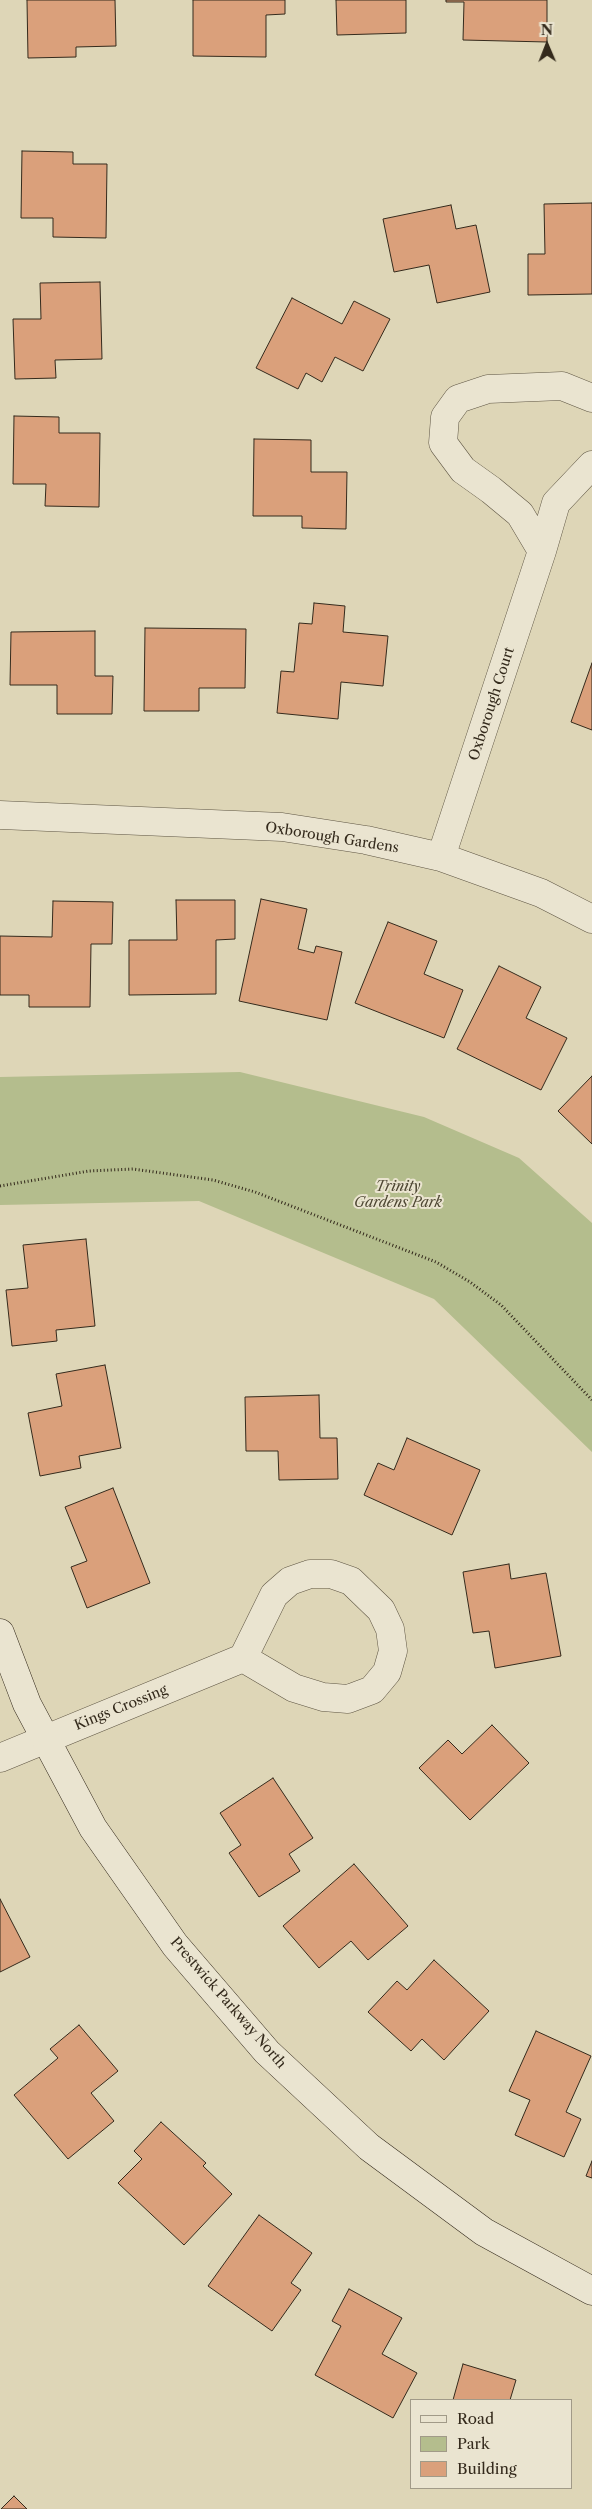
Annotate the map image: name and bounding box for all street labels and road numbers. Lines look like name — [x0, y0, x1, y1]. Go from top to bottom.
street label: Oxborough Court — [466, 645, 518, 763]
street label: Oxborough Gardens — [264, 819, 400, 857]
street label: Kings Crossing — [72, 1682, 170, 1734]
street label: Prestwick Parkway North — [167, 1934, 289, 2072]

